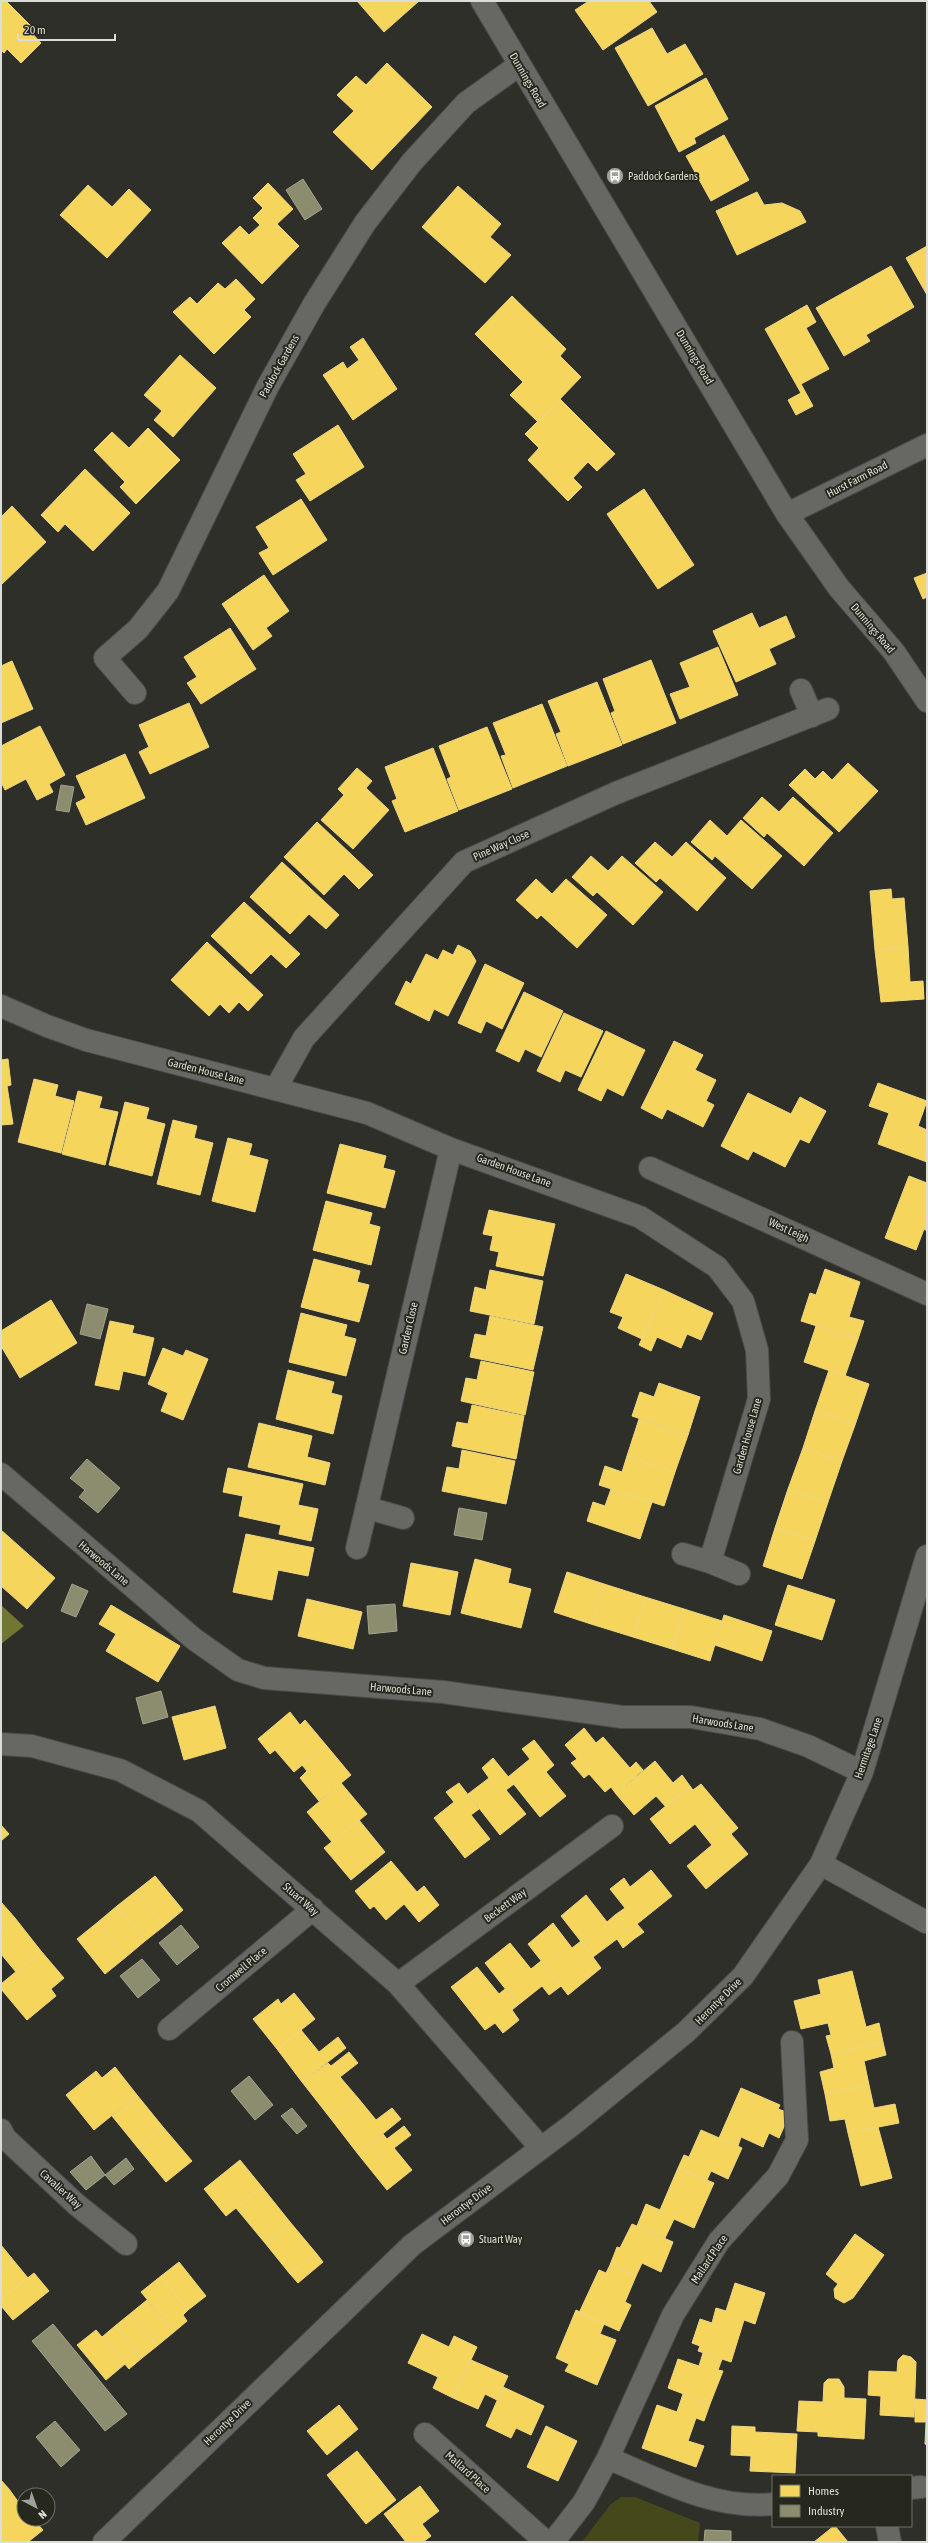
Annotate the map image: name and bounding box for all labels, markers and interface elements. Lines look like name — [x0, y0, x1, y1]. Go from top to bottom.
scale bar — [18, 16, 115, 42]
text: 20 m — [24, 23, 46, 37]
street label: Dunnings Road — [508, 51, 548, 109]
bus stop icon: Paddock Gardens — [605, 166, 625, 186]
place label: Paddock Gardens — [628, 170, 698, 182]
street label: Dunnings Road — [674, 328, 716, 386]
street label: Paddock Gardens — [257, 332, 301, 399]
street label: Hurst Farm Road — [825, 459, 889, 499]
street label: Dunnings Road — [849, 601, 897, 655]
street label: Pine Way Close — [471, 827, 531, 863]
street label: Garden House Lane — [167, 1056, 245, 1086]
street label: Garden House Lane — [475, 1151, 553, 1189]
street label: West Leigh — [767, 1215, 811, 1245]
street label: Garden Close — [396, 1301, 420, 1355]
street label: Garden House Lane — [730, 1397, 764, 1475]
street label: Harwoods Lane — [76, 1539, 132, 1587]
street label: Harwoods Lane — [370, 1680, 432, 1698]
street label: Harwoods Lane — [692, 1712, 754, 1734]
street label: Hermitage Lane — [852, 1716, 884, 1780]
street label: Stuart Way — [281, 1880, 322, 1918]
street label: Beckett Way — [482, 1885, 529, 1924]
street label: Cromwell Place — [213, 1944, 269, 1994]
street label: Herontye Drive — [692, 1975, 744, 2027]
street label: Cavalier Way — [38, 2167, 85, 2211]
street label: Herontye Drive — [438, 2181, 494, 2227]
bus stop icon: Stuart Way — [456, 2229, 476, 2249]
street label: Mallard Place — [688, 2232, 730, 2286]
place label: Stuart Way — [479, 2233, 523, 2245]
street label: Herontye Drive — [201, 2397, 253, 2447]
street label: Mallard Place — [443, 2449, 493, 2495]
legend — [772, 2475, 912, 2527]
text: Homes — [808, 2484, 839, 2498]
north arrow — [16, 2487, 56, 2527]
text: Industry — [808, 2504, 845, 2518]
text: N — [36, 2508, 49, 2521]

